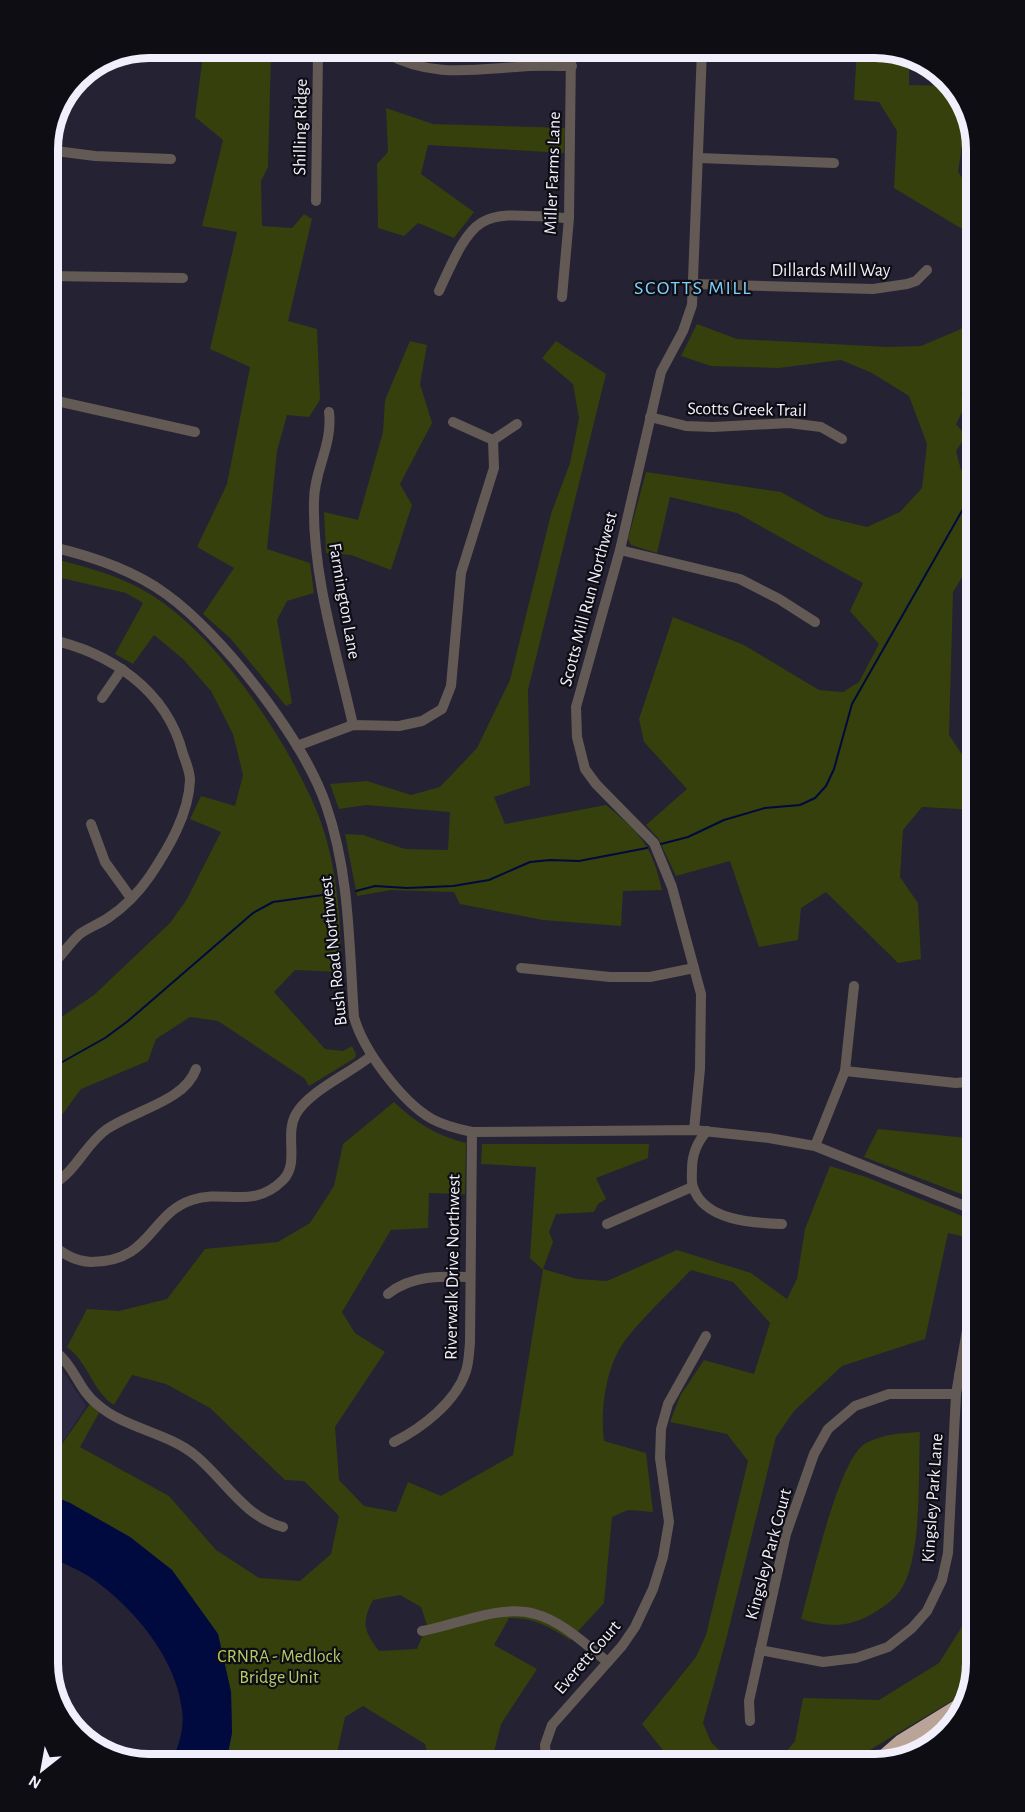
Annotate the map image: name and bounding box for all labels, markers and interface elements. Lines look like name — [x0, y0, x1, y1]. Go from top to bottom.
street label: Shilling Ridge — [291, 78, 311, 176]
street label: Miller Farms Lane — [542, 111, 564, 235]
street label: Dillards Mill Way — [771, 262, 891, 280]
district label: SCOTTS MILL — [634, 278, 752, 298]
street label: Scotts Greek Trail — [687, 400, 807, 420]
street label: Scotts Mill Run Northwest — [557, 510, 621, 689]
street label: Farmington Lane — [325, 542, 363, 661]
street label: Bush Road Northwest — [317, 875, 351, 1027]
street label: Riverwalk Drive Northwest — [442, 1174, 464, 1360]
street label: Kingsley Park Lane — [920, 1433, 946, 1563]
street label: Kingsley Park Court — [743, 1487, 795, 1622]
street label: Everett Court — [551, 1617, 624, 1698]
park label: CRNRA - Medlock Bridge Unit — [217, 1648, 341, 1687]
north arrow — [12, 1740, 72, 1800]
text: N — [26, 1772, 44, 1792]

